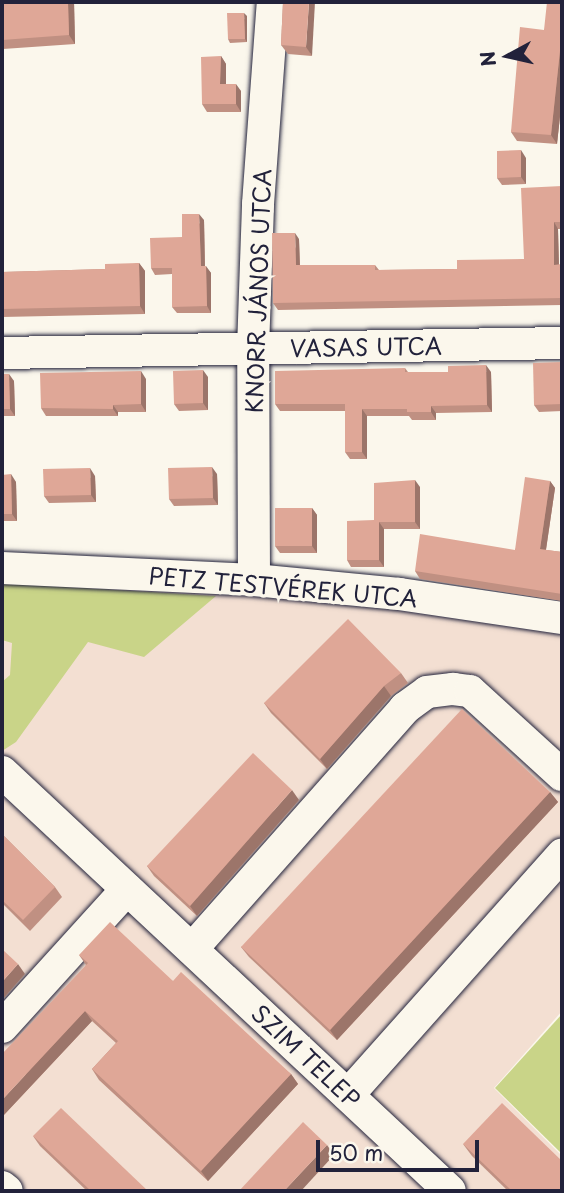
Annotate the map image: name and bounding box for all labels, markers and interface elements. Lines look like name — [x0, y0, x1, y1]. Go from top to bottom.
north arrow — [473, 21, 543, 91]
text: N — [472, 50, 502, 68]
street label: KNORR JÁNOS UTCA — [240, 168, 276, 414]
street label: VASAS UTCA — [290, 332, 442, 362]
street label: PETZ TESTVÉREK UTCA — [144, 561, 422, 613]
street label: SZIM TELEP — [246, 998, 366, 1114]
scale bar — [319, 1126, 482, 1170]
text: 50 m — [329, 1136, 383, 1168]

